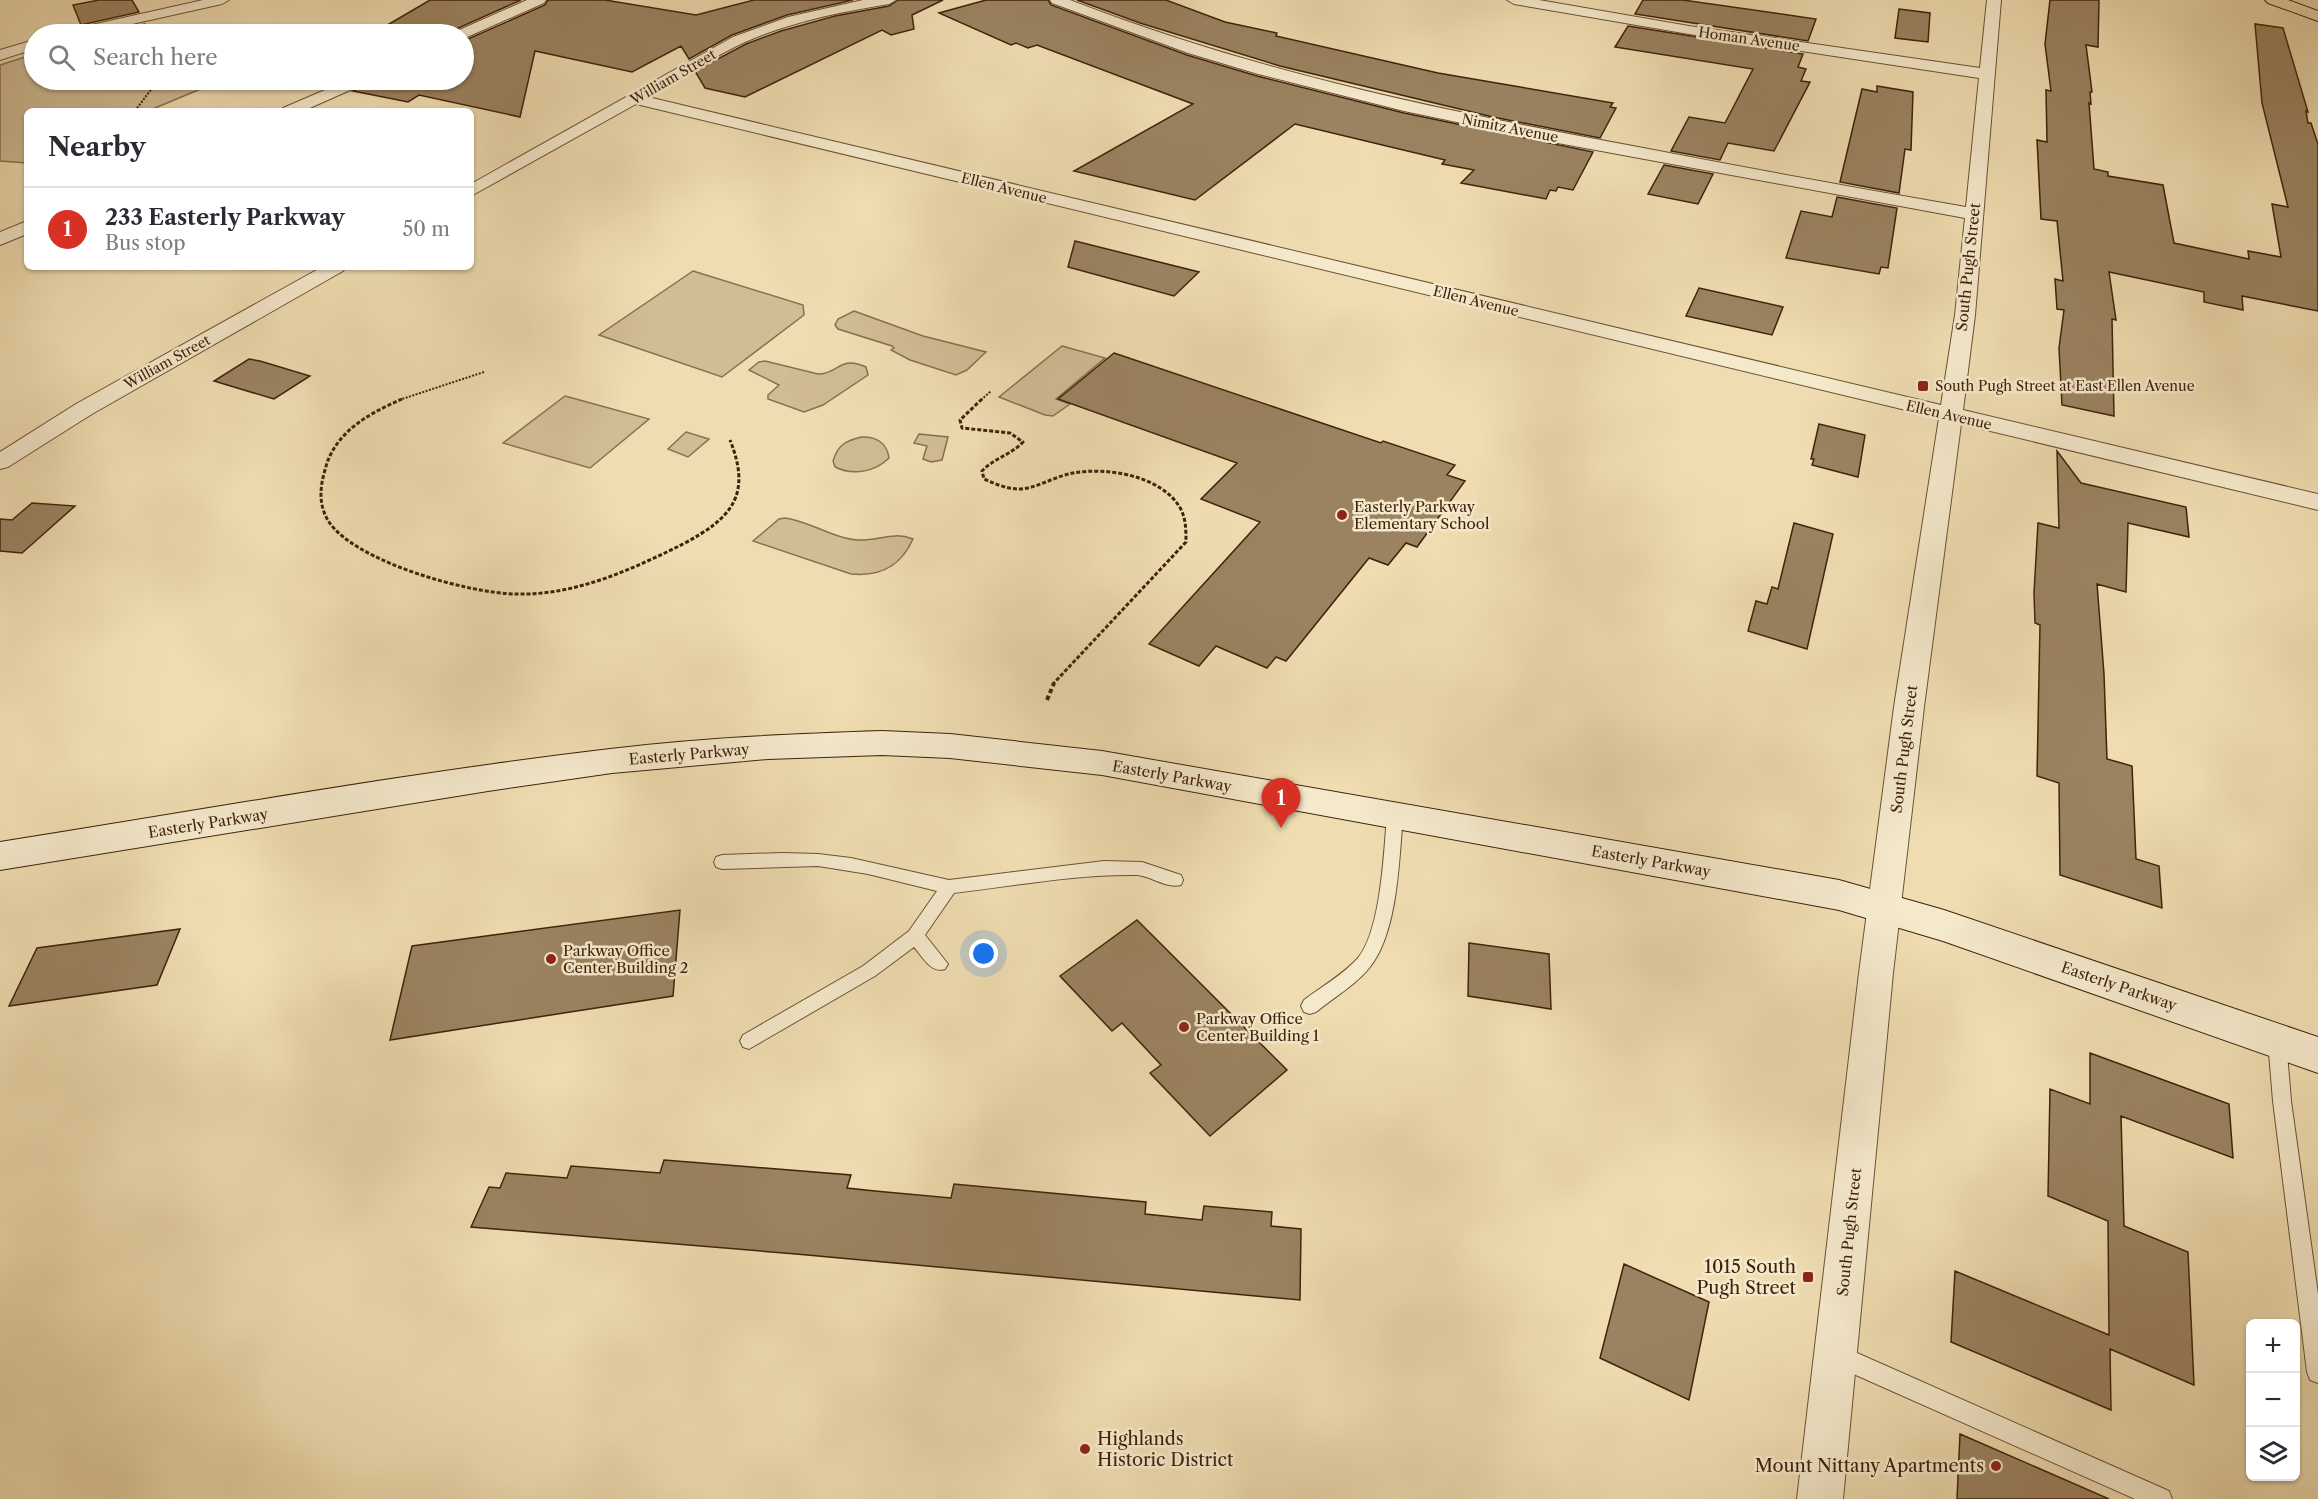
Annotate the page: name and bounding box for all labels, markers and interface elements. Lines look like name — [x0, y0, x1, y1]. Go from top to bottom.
street label: Homan Avenue — [1697, 23, 1801, 55]
search box — [24, 24, 474, 90]
icon: search — [45, 41, 78, 74]
text: Search here — [93, 44, 218, 71]
street label: William Street — [626, 45, 719, 109]
street label: Nimitz Avenue — [1460, 110, 1560, 146]
text: Nearby — [48, 131, 146, 163]
street label: Ellen Avenue — [959, 169, 1049, 207]
street label: South Pugh Street — [1952, 201, 1984, 332]
text: 233 Easterly Parkway — [105, 204, 345, 231]
text: 1 — [63, 217, 72, 241]
text: 50 m — [403, 217, 450, 241]
text: Bus stop — [105, 231, 186, 255]
street label: Ellen Avenue — [1431, 282, 1521, 320]
street label: William Street — [120, 331, 213, 394]
place label: South Pugh Street at East Ellen Avenue — [1935, 377, 2195, 395]
marker: South Pugh Street at East Ellen Avenue — [1916, 379, 1930, 393]
street label: Ellen Avenue — [1904, 396, 1994, 434]
place label: Easterly Parkway Elementary School — [1354, 497, 1490, 533]
marker: Easterly Parkway Elementary School — [1335, 508, 1349, 522]
street label: South Pugh Street — [1887, 683, 1921, 814]
street label: Easterly Parkway — [628, 739, 751, 769]
street label: Easterly Parkway — [1111, 756, 1234, 796]
pin: 1 — [1262, 778, 1300, 828]
street label: Easterly Parkway — [147, 804, 270, 842]
street label: Easterly Parkway — [1590, 841, 1713, 881]
your location — [969, 939, 998, 968]
place label: Parkway Office Center Building 2 — [563, 941, 688, 977]
marker: Parkway Office Center Building 2 — [544, 952, 558, 966]
street label: Easterly Parkway — [2059, 957, 2180, 1015]
place label: Parkway Office Center Building 1 — [1196, 1009, 1320, 1045]
marker: Parkway Office Center Building 1 — [1177, 1020, 1191, 1034]
street label: South Pugh Street — [1833, 1166, 1865, 1297]
place label: 1015 South Pugh Street — [1696, 1256, 1797, 1299]
marker: 1015 South Pugh Street — [1801, 1270, 1815, 1284]
map controls — [2246, 1319, 2300, 1481]
button: + — [2246, 1319, 2300, 1373]
button: − — [2246, 1373, 2300, 1427]
button: layers — [2246, 1427, 2300, 1481]
place label: Highlands Historic District — [1097, 1428, 1234, 1471]
marker: Highlands Historic District — [1078, 1442, 1092, 1456]
place label: Mount Nittany Apartments — [1755, 1455, 1984, 1477]
marker: Mount Nittany Apartments — [1989, 1459, 2003, 1473]

